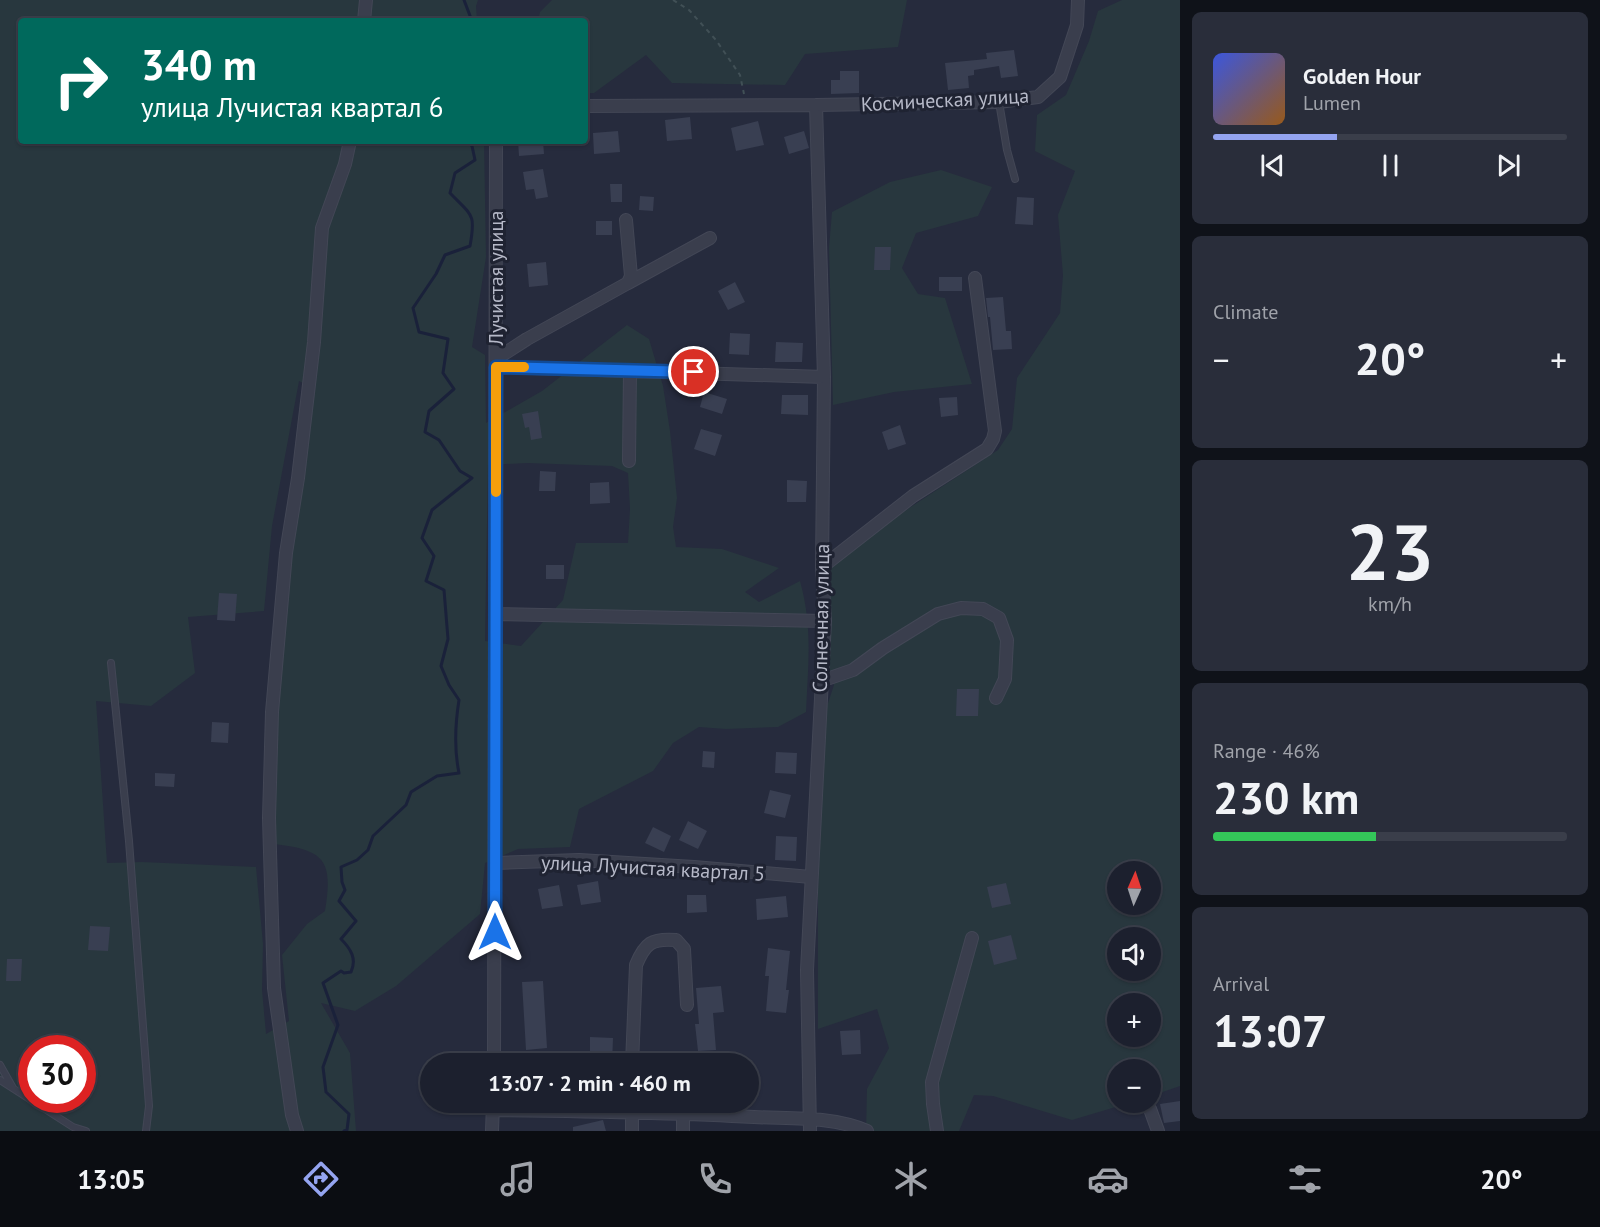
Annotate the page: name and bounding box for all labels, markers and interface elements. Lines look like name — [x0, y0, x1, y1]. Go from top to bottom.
text: 340 m — [141, 37, 257, 92]
icon: right — [42, 42, 120, 120]
text: Golden Hour — [1303, 62, 1421, 90]
street label: Космическая улица — [860, 83, 1030, 117]
text: улица Лучистая квартал 6 — [141, 90, 444, 124]
text: Lumen — [1303, 90, 1361, 116]
icon: previous — [1256, 149, 1289, 182]
icon: pause — [1374, 149, 1407, 182]
icon: next — [1492, 149, 1525, 182]
street label: Лучистая улица — [483, 211, 509, 346]
text: Climate — [1213, 299, 1279, 325]
text: 20° — [1355, 329, 1425, 387]
text: − — [1213, 338, 1230, 381]
text: + — [1550, 338, 1567, 381]
pin — [668, 346, 719, 397]
icon: arrive — [677, 355, 710, 388]
text: 23 — [1346, 501, 1434, 602]
street label: Солнечная улица — [807, 543, 835, 693]
text: km/h — [1368, 591, 1412, 617]
text: Range · 46% — [1213, 738, 1320, 764]
text: 230 km — [1213, 768, 1359, 826]
street label: улица Лучистая квартал 5 — [540, 849, 766, 887]
north arrow — [1107, 861, 1161, 915]
map controls — [1107, 861, 1161, 1113]
position arrow — [463, 900, 527, 964]
button: sound — [1107, 927, 1161, 981]
text: Arrival — [1213, 971, 1269, 997]
button: + — [1107, 993, 1161, 1047]
text: 13:07 — [1213, 1001, 1327, 1059]
speed limit sign: 30 — [18, 1035, 96, 1113]
button: − — [1107, 1059, 1161, 1113]
text: 13:07 · 2 min · 460 m — [488, 1069, 691, 1097]
icon: directions — [300, 1158, 342, 1200]
icon: music — [497, 1158, 539, 1200]
icon: phone — [694, 1158, 736, 1200]
icon: climate — [890, 1158, 932, 1200]
icon: car — [1087, 1158, 1129, 1200]
icon: filters — [1284, 1158, 1326, 1200]
text: 13:05 — [77, 1162, 146, 1196]
text: 20° — [1480, 1162, 1523, 1196]

